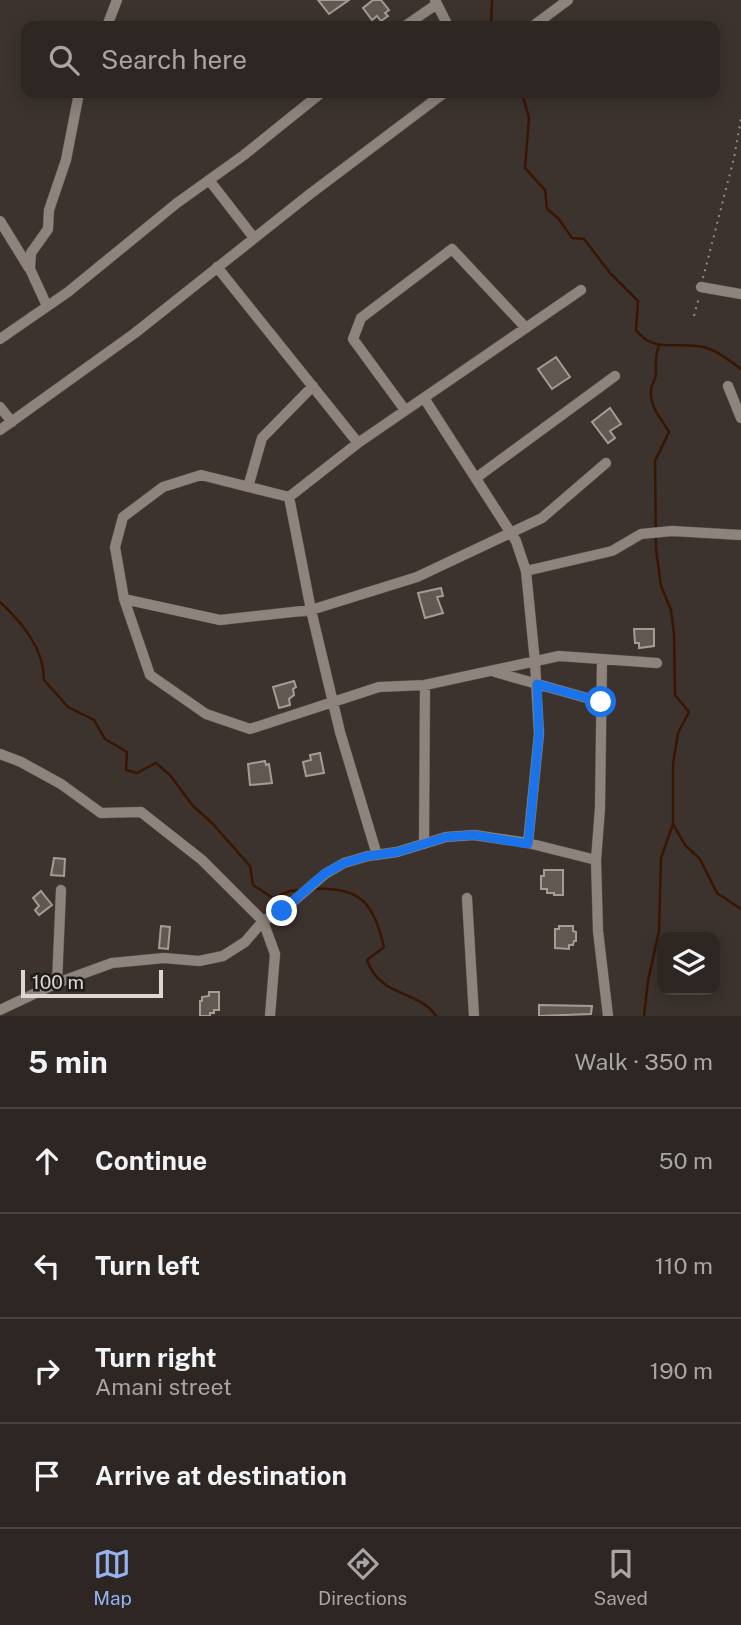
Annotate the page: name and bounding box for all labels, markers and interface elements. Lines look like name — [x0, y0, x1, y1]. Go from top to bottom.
search box — [21, 21, 720, 98]
icon: search — [45, 41, 83, 79]
text: Search here — [101, 44, 247, 75]
route start — [585, 686, 616, 717]
route end — [266, 895, 297, 926]
map controls — [657, 932, 720, 995]
button: layers — [657, 932, 720, 995]
scale bar — [21, 967, 163, 999]
text: 100 m — [32, 971, 84, 993]
text: 5 min — [28, 1044, 108, 1080]
text: Walk · 350 m — [574, 1048, 713, 1075]
icon: ahead — [28, 1142, 66, 1180]
text: Continue — [95, 1145, 207, 1176]
text: 50 m — [659, 1147, 713, 1174]
icon: left — [28, 1247, 66, 1285]
text: Turn left — [95, 1250, 200, 1281]
text: 110 m — [655, 1252, 713, 1279]
text: Turn right — [95, 1342, 217, 1373]
icon: right — [28, 1352, 66, 1390]
text: 190 m — [650, 1357, 713, 1384]
text: Amani street — [95, 1373, 232, 1400]
icon: arrive — [28, 1457, 66, 1495]
text: Arrive at destination — [95, 1460, 347, 1491]
tab: Map — [93, 1545, 132, 1609]
tab: Directions — [318, 1545, 407, 1609]
tab: Saved — [594, 1545, 648, 1609]

